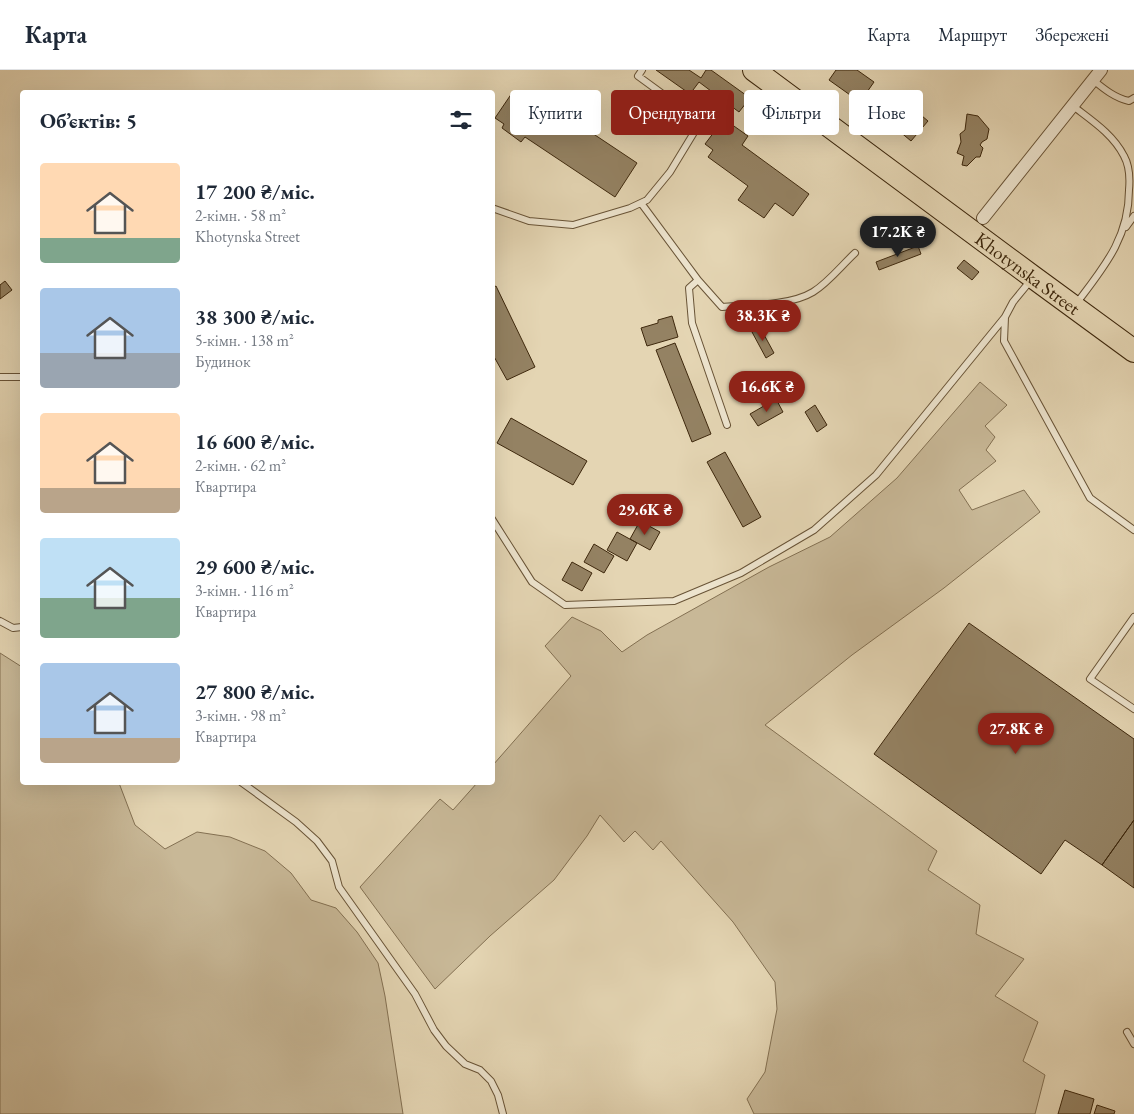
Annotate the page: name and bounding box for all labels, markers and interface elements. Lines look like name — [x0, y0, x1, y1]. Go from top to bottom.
text: Карта — [25, 19, 87, 50]
text: Карта — [867, 23, 910, 46]
text: Маршрут — [938, 23, 1007, 46]
text: Збережені — [1035, 23, 1109, 46]
chip: Купити — [510, 90, 601, 135]
chip: Орендувати — [611, 90, 734, 135]
chip: Фільтри — [744, 90, 839, 135]
chip: Нове — [849, 90, 923, 135]
icon: filters — [447, 106, 475, 134]
text: Об’єктів: 5 — [40, 107, 137, 134]
text: 17 200 ₴/міс. — [195, 178, 315, 205]
icon: home — [80, 183, 140, 243]
text: 2-кімн. · 58 m² — [195, 205, 286, 226]
pin: 17.2K ₴ — [852, 216, 944, 258]
text: 17.2K ₴ — [871, 221, 925, 242]
text: Khotynska Street — [195, 226, 300, 247]
street label: Khotynska Street — [970, 226, 1086, 320]
pin: 38.3K ₴ — [717, 300, 809, 342]
text: 38 300 ₴/міс. — [195, 303, 315, 330]
text: 38.3K ₴ — [736, 305, 790, 326]
icon: home — [80, 308, 140, 368]
text: 5-кімн. · 138 m² — [195, 330, 294, 351]
text: Будинок — [195, 351, 251, 372]
pin: 16.6K ₴ — [721, 370, 813, 413]
text: 16.6K ₴ — [740, 376, 794, 397]
text: 16 600 ₴/міс. — [195, 428, 315, 455]
icon: home — [80, 433, 140, 493]
text: 2-кімн. · 62 m² — [195, 455, 286, 476]
text: Квартира — [195, 476, 256, 497]
pin: 29.6K ₴ — [599, 494, 691, 536]
text: 29.6K ₴ — [618, 499, 672, 520]
text: 29 600 ₴/міс. — [195, 553, 315, 580]
icon: home — [80, 558, 140, 618]
text: 3-кімн. · 116 m² — [195, 580, 294, 601]
text: Квартира — [195, 601, 256, 622]
text: 27 800 ₴/міс. — [195, 678, 315, 705]
icon: home — [80, 683, 140, 743]
text: 3-кімн. · 98 m² — [195, 705, 286, 726]
pin: 27.8K ₴ — [970, 712, 1062, 755]
text: 27.8K ₴ — [989, 718, 1043, 739]
text: Квартира — [195, 726, 256, 747]

